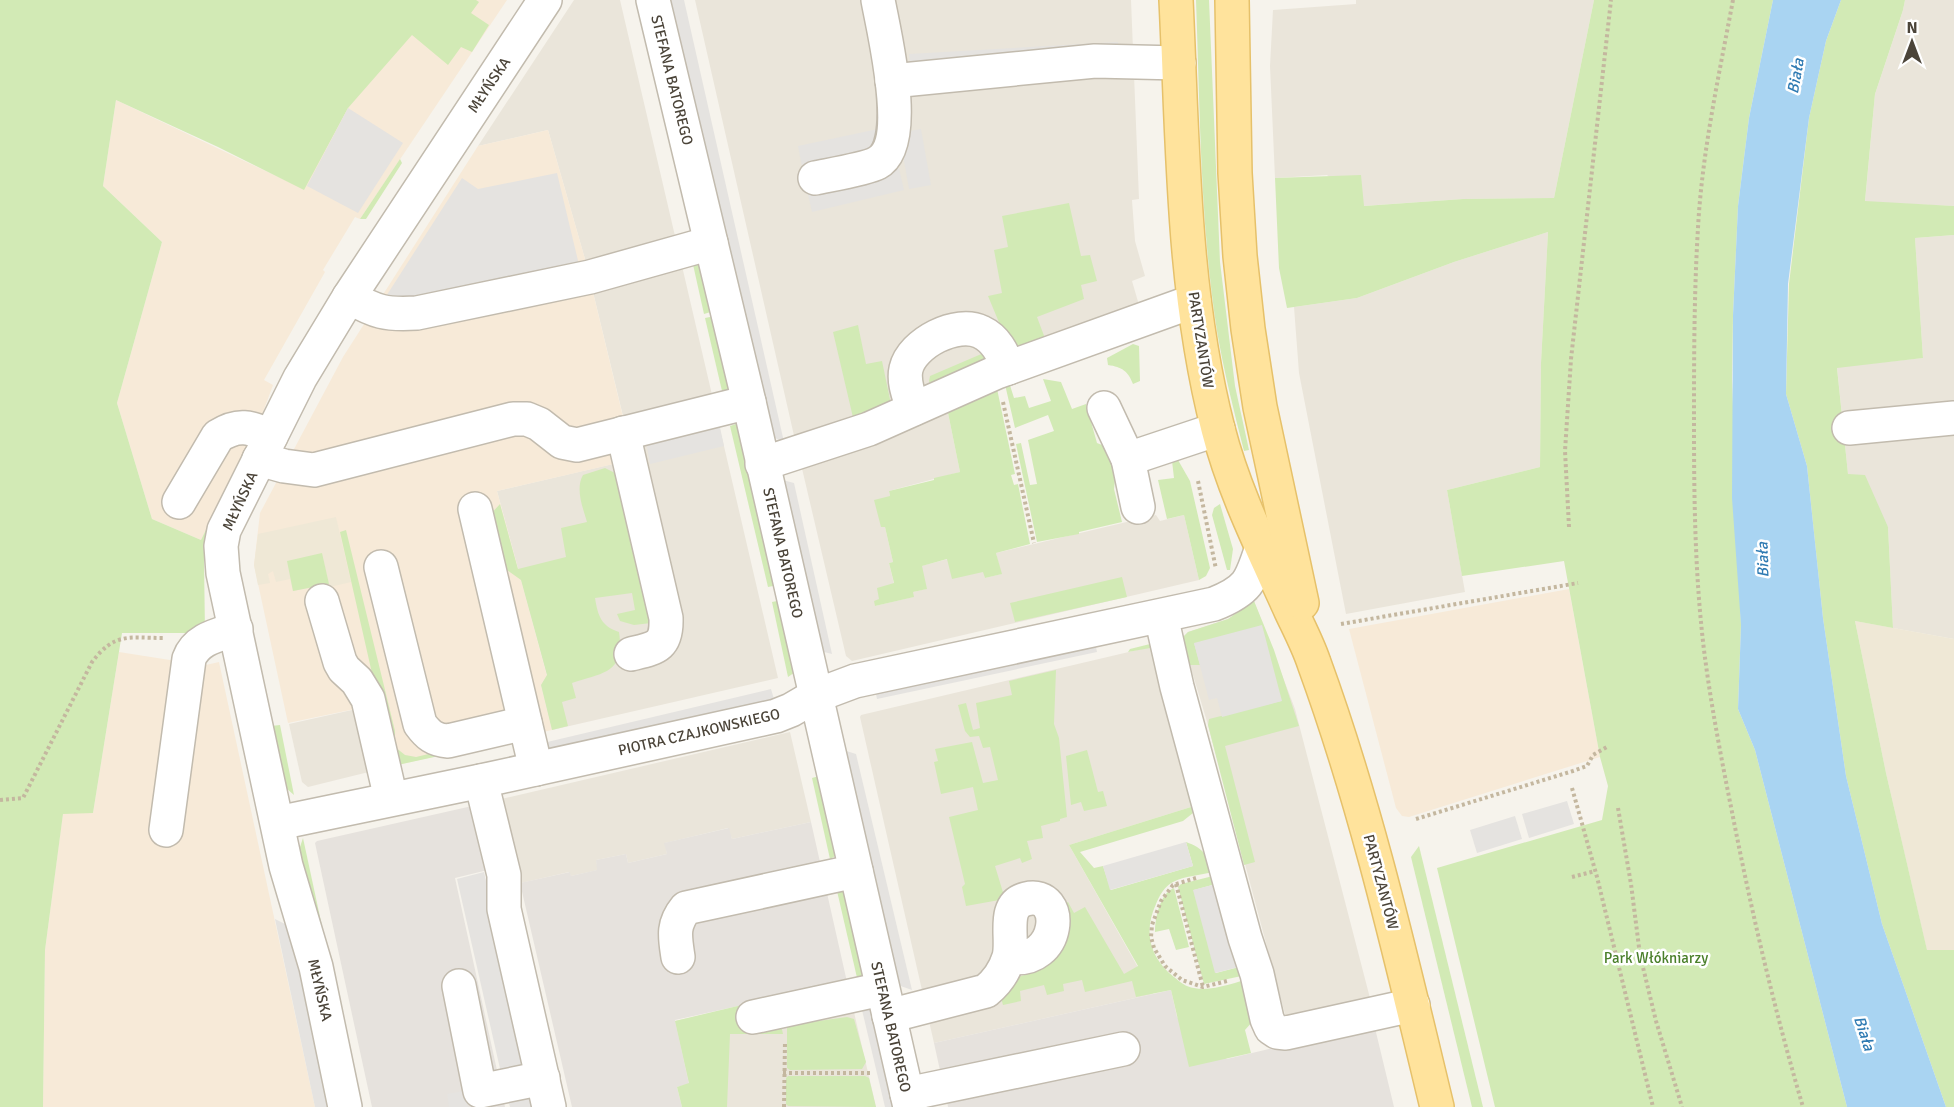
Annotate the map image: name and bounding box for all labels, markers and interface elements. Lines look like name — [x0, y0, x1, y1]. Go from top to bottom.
north arrow — [1882, 12, 1942, 72]
street label: STEFANA BATOREGO — [647, 13, 697, 147]
text: N — [1906, 18, 1918, 38]
street label: MŁYŃSKA — [463, 53, 514, 116]
water label: Biała — [1783, 56, 1809, 95]
street label: PARTYZANTÓW — [1184, 290, 1219, 390]
street label: MŁYŃSKA — [218, 468, 261, 533]
street label: STEFANA BATOREGO — [759, 486, 807, 620]
water label: Biała — [1752, 541, 1774, 578]
street label: PIOTRA CZAJKOWSKIEGO — [616, 705, 782, 759]
street label: PARTYZANTÓW — [1360, 832, 1403, 932]
park label: Park Włókniarzy — [1604, 949, 1708, 967]
street label: MŁYŃSKA — [304, 957, 337, 1023]
street label: STEFANA BATOREGO — [867, 960, 915, 1094]
water label: Biała — [1849, 1013, 1879, 1054]

